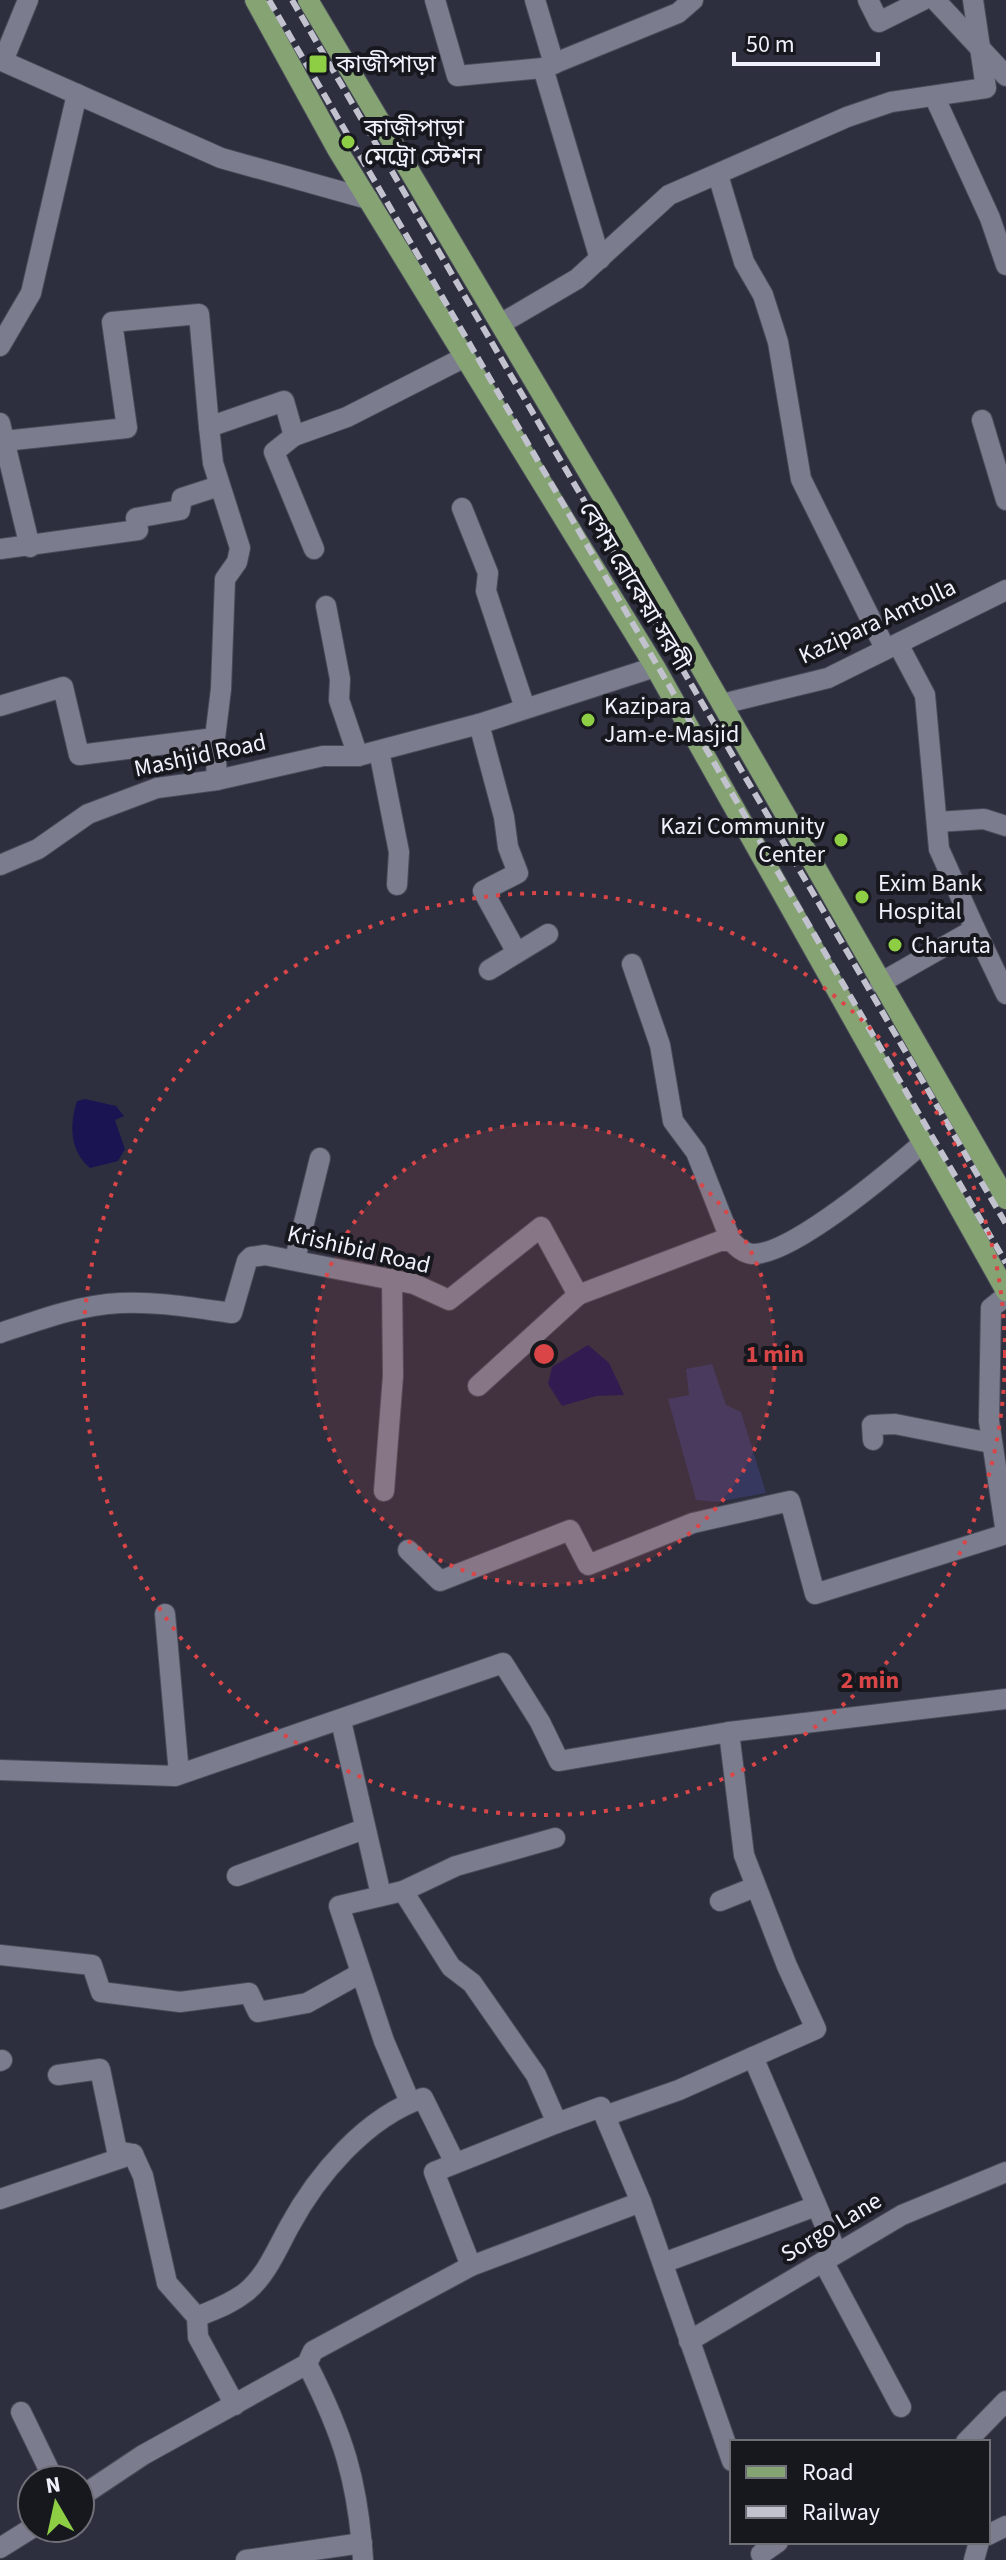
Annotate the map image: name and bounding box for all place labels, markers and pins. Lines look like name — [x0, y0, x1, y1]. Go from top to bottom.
place label: কাজীপাড়া — [335, 47, 436, 82]
marker: কাজীপাড়া — [307, 53, 329, 75]
place label: কাজীপাড়া মেট্রো স্টেশন — [363, 111, 482, 174]
marker: কাজীপাড়া মেট্রো স্টেশন — [339, 133, 357, 151]
place label: Kazipara Jam-e-Masjid — [604, 689, 739, 752]
marker: Kazipara Jam-e-Masjid — [579, 711, 597, 729]
place label: Kazi Community Center — [660, 809, 826, 872]
marker: Kazi Community Center — [832, 831, 850, 849]
place label: Exim Bank Hospital — [878, 866, 983, 929]
marker: Exim Bank Hospital — [853, 888, 871, 906]
place label: Charuta — [911, 928, 991, 963]
marker: Charuta — [886, 936, 904, 954]
centre of rings — [530, 1340, 558, 1368]

